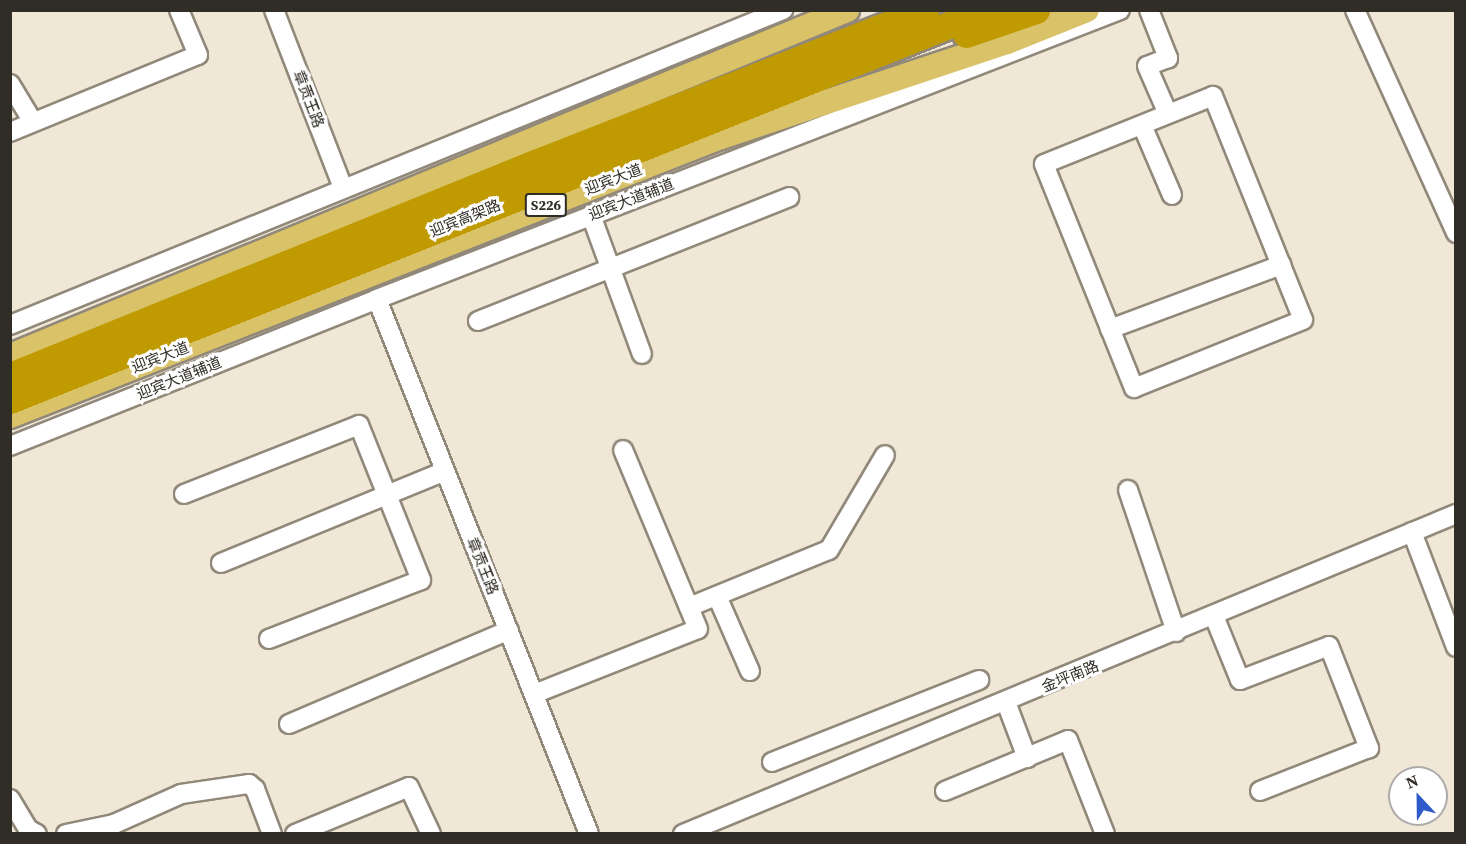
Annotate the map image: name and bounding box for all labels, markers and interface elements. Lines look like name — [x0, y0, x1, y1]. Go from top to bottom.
street label: 章贡王路 — [290, 68, 328, 130]
street label: 迎宾大道 — [582, 160, 644, 198]
street label: 迎宾大道辅道 — [586, 174, 676, 224]
road number: S226 — [524, 194, 568, 216]
street label: 迎宾高架路 — [427, 196, 503, 240]
street label: 迎宾大道 — [129, 338, 191, 376]
street label: 迎宾大道辅道 — [134, 353, 224, 403]
street label: 章贡王路 — [463, 535, 503, 597]
street label: 金坪南路 — [1039, 656, 1101, 696]
north arrow — [1388, 766, 1448, 826]
text: N — [1402, 769, 1422, 794]

